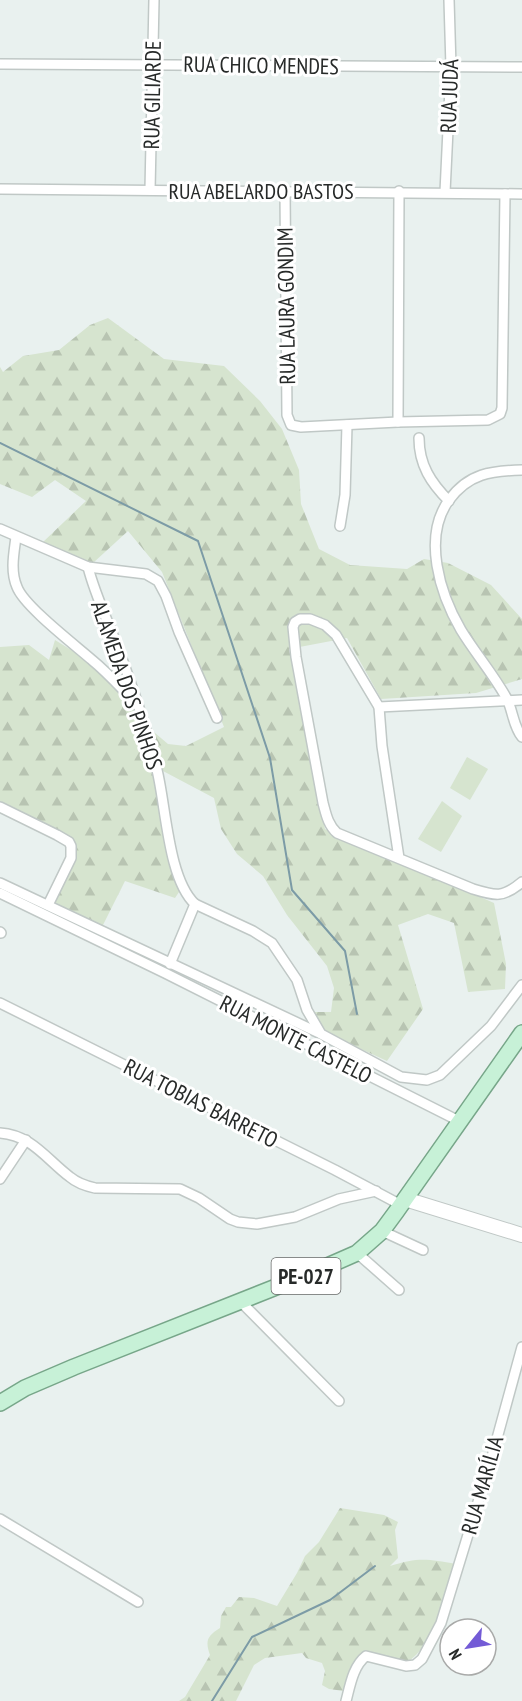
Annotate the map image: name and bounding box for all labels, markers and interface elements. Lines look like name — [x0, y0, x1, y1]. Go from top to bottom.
street label: RUA GILIARDE — [137, 40, 167, 150]
street label: RUA CHICO MENDES — [183, 50, 339, 80]
street label: RUA JUDÁ — [434, 58, 464, 134]
street label: RUA ABELARDO BASTOS — [168, 177, 354, 205]
street label: RUA LAURA GONDIM — [271, 227, 301, 385]
street label: ALAMEDA DOS PINHOS — [85, 597, 169, 773]
street label: RUA MONTE CASTELO — [215, 989, 377, 1089]
street label: RUA TOBIAS BARRETO — [119, 1052, 283, 1154]
road number: PE-027 — [272, 1258, 340, 1294]
street label: RUA MARÍLIA — [455, 1432, 510, 1537]
north arrow — [438, 1617, 498, 1677]
text: N — [444, 1646, 466, 1663]

